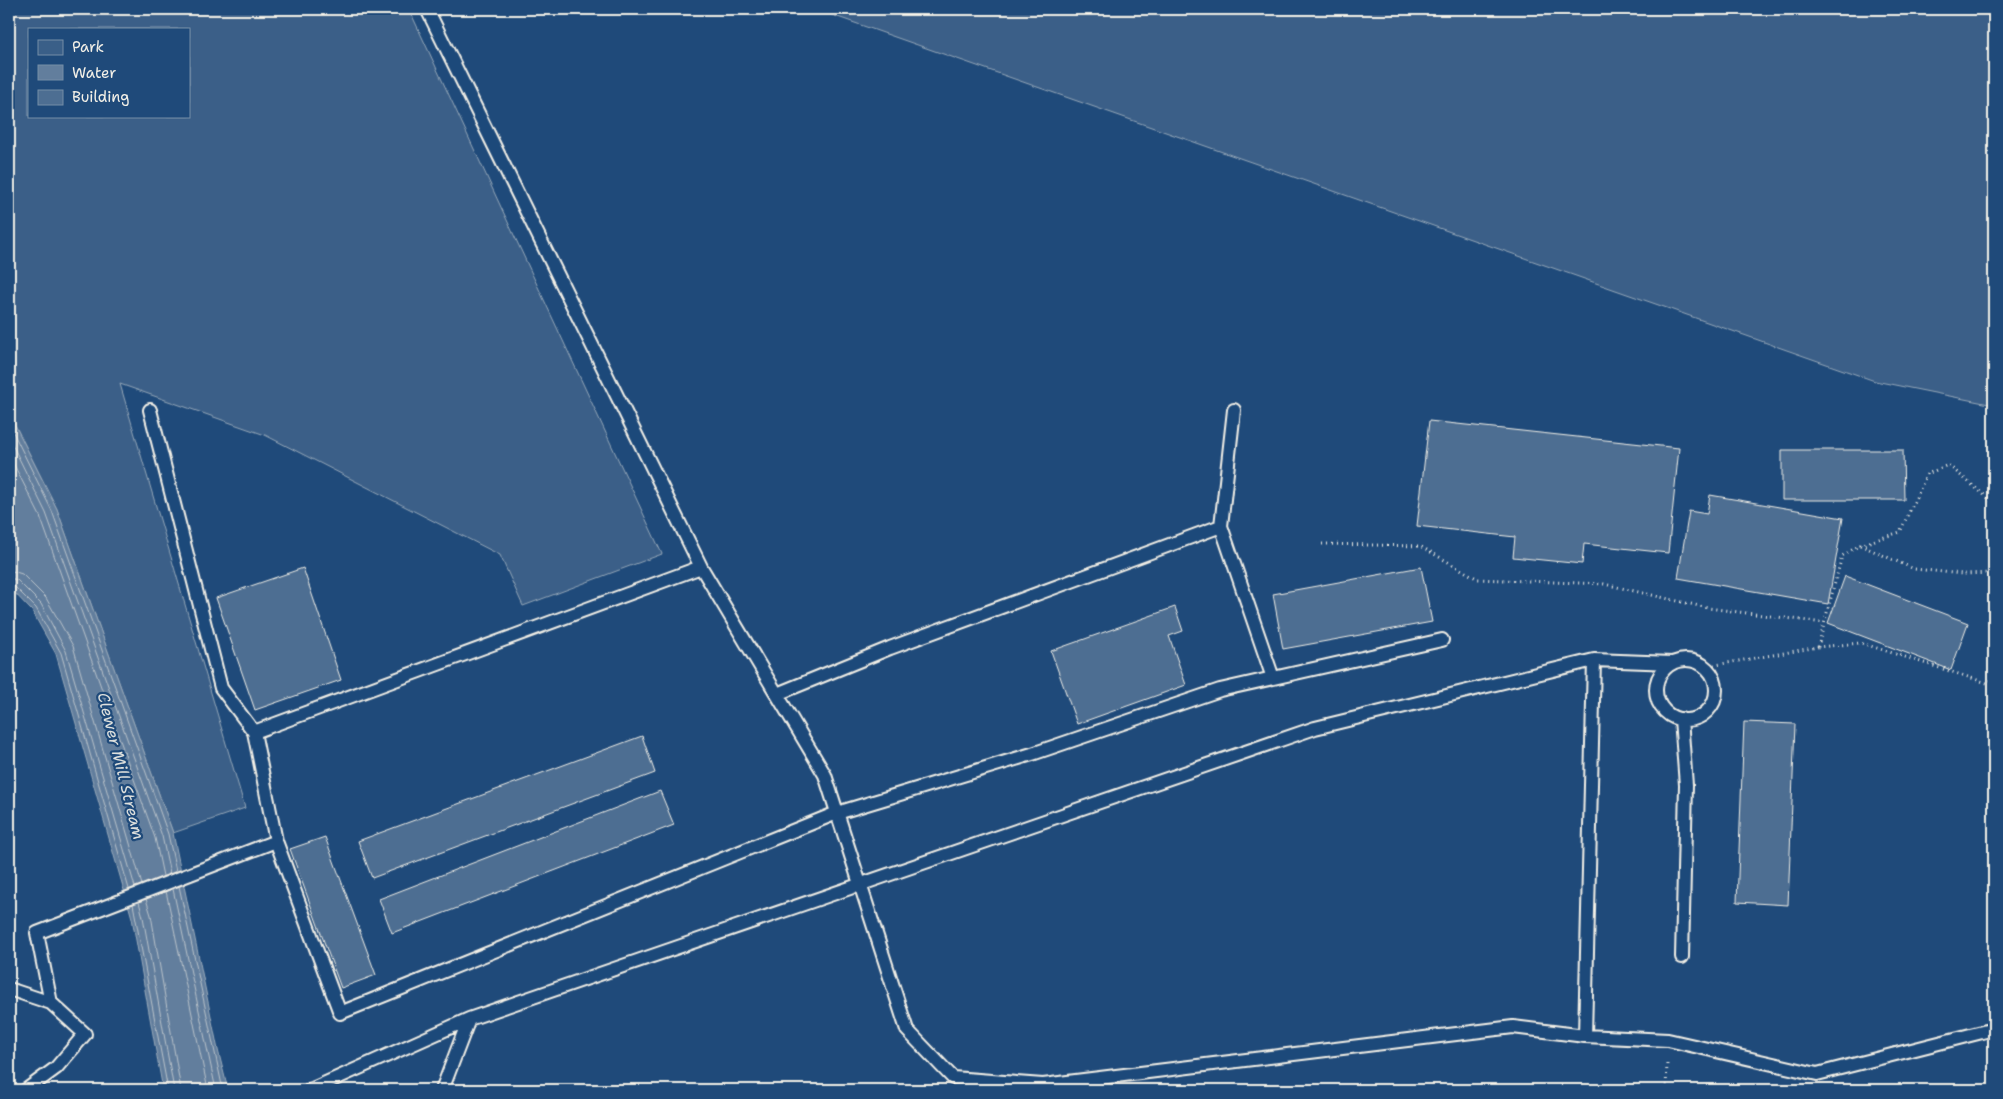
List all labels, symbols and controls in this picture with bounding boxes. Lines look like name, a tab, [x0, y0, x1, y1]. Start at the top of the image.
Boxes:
legend	[28, 28, 190, 118]
text: Park	[72, 37, 104, 57]
text: Water	[72, 63, 116, 83]
text: Building	[72, 87, 129, 107]
water label: Clewer Mill Stream	[93, 690, 149, 842]

